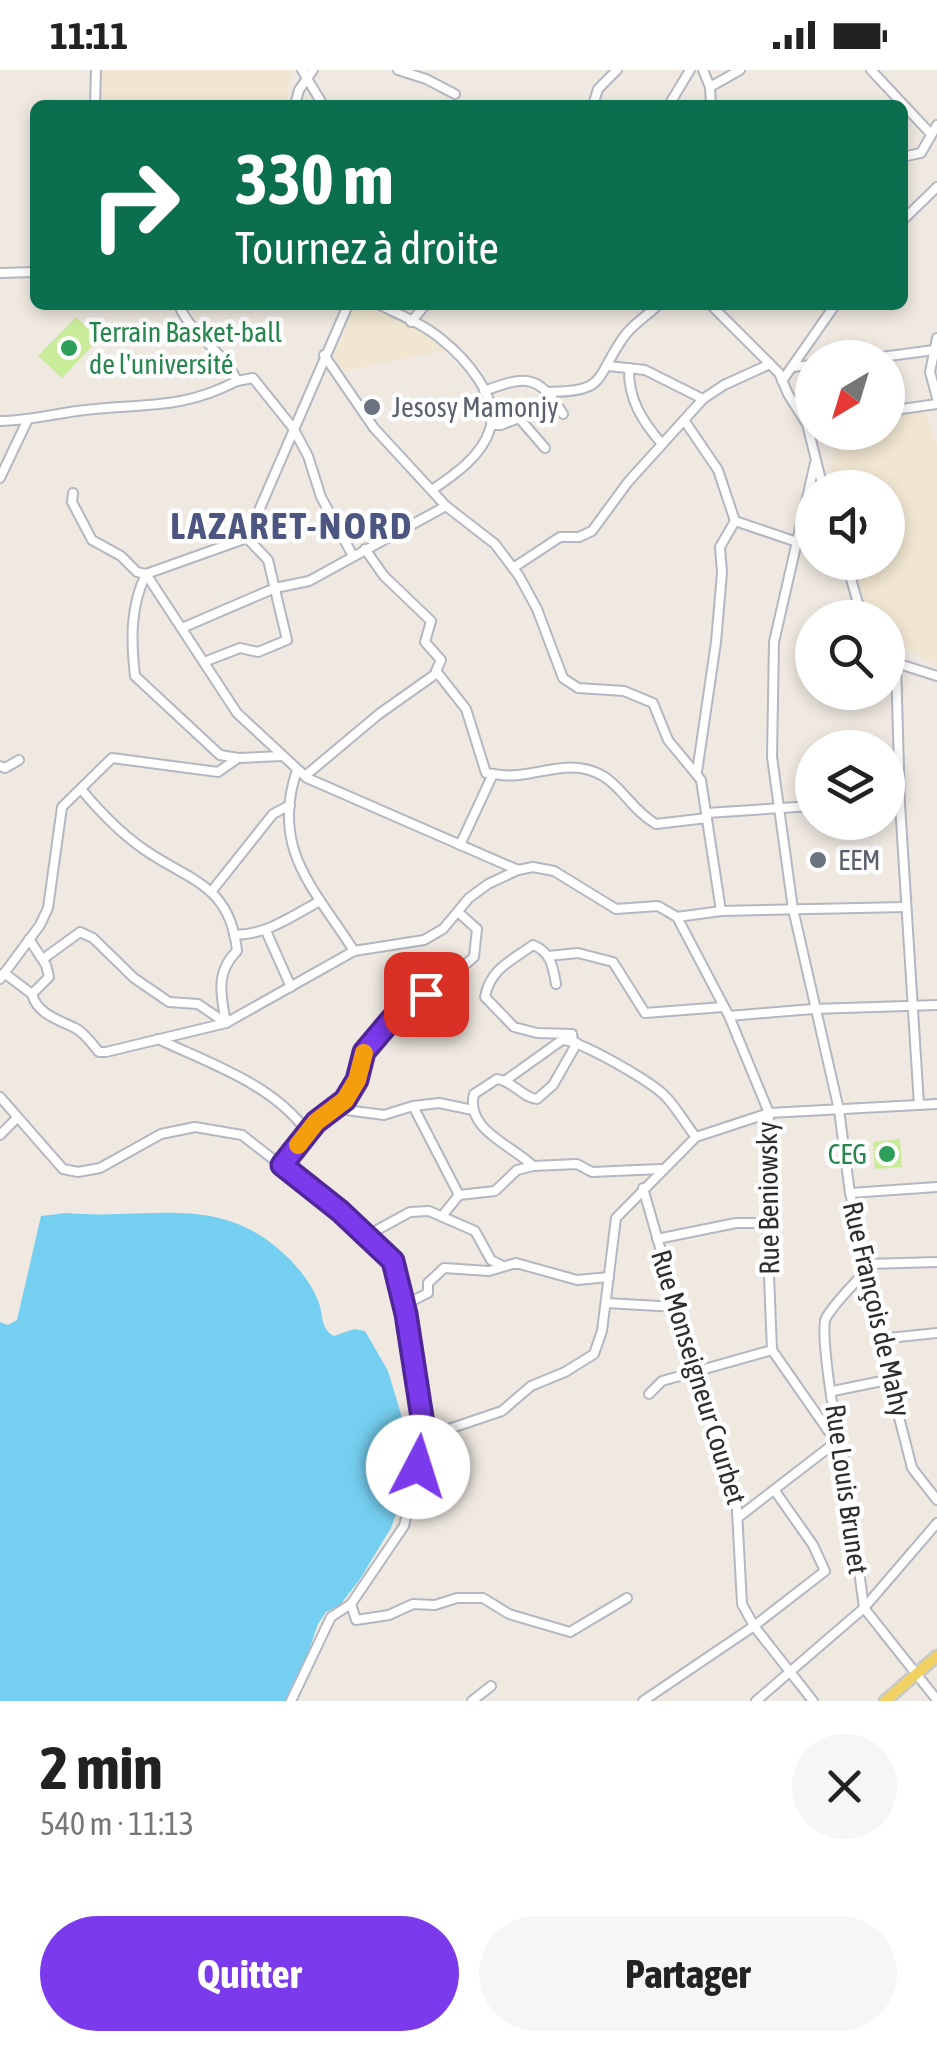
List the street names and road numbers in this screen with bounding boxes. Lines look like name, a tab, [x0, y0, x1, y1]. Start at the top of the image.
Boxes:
street label: Rue Beniowsky	[751, 1121, 785, 1275]
street label: Rue François de Mahy	[837, 1198, 917, 1420]
street label: Rue Monseigneur Courbet	[645, 1246, 753, 1508]
street label: Rue Louis Brunet	[819, 1402, 875, 1576]

